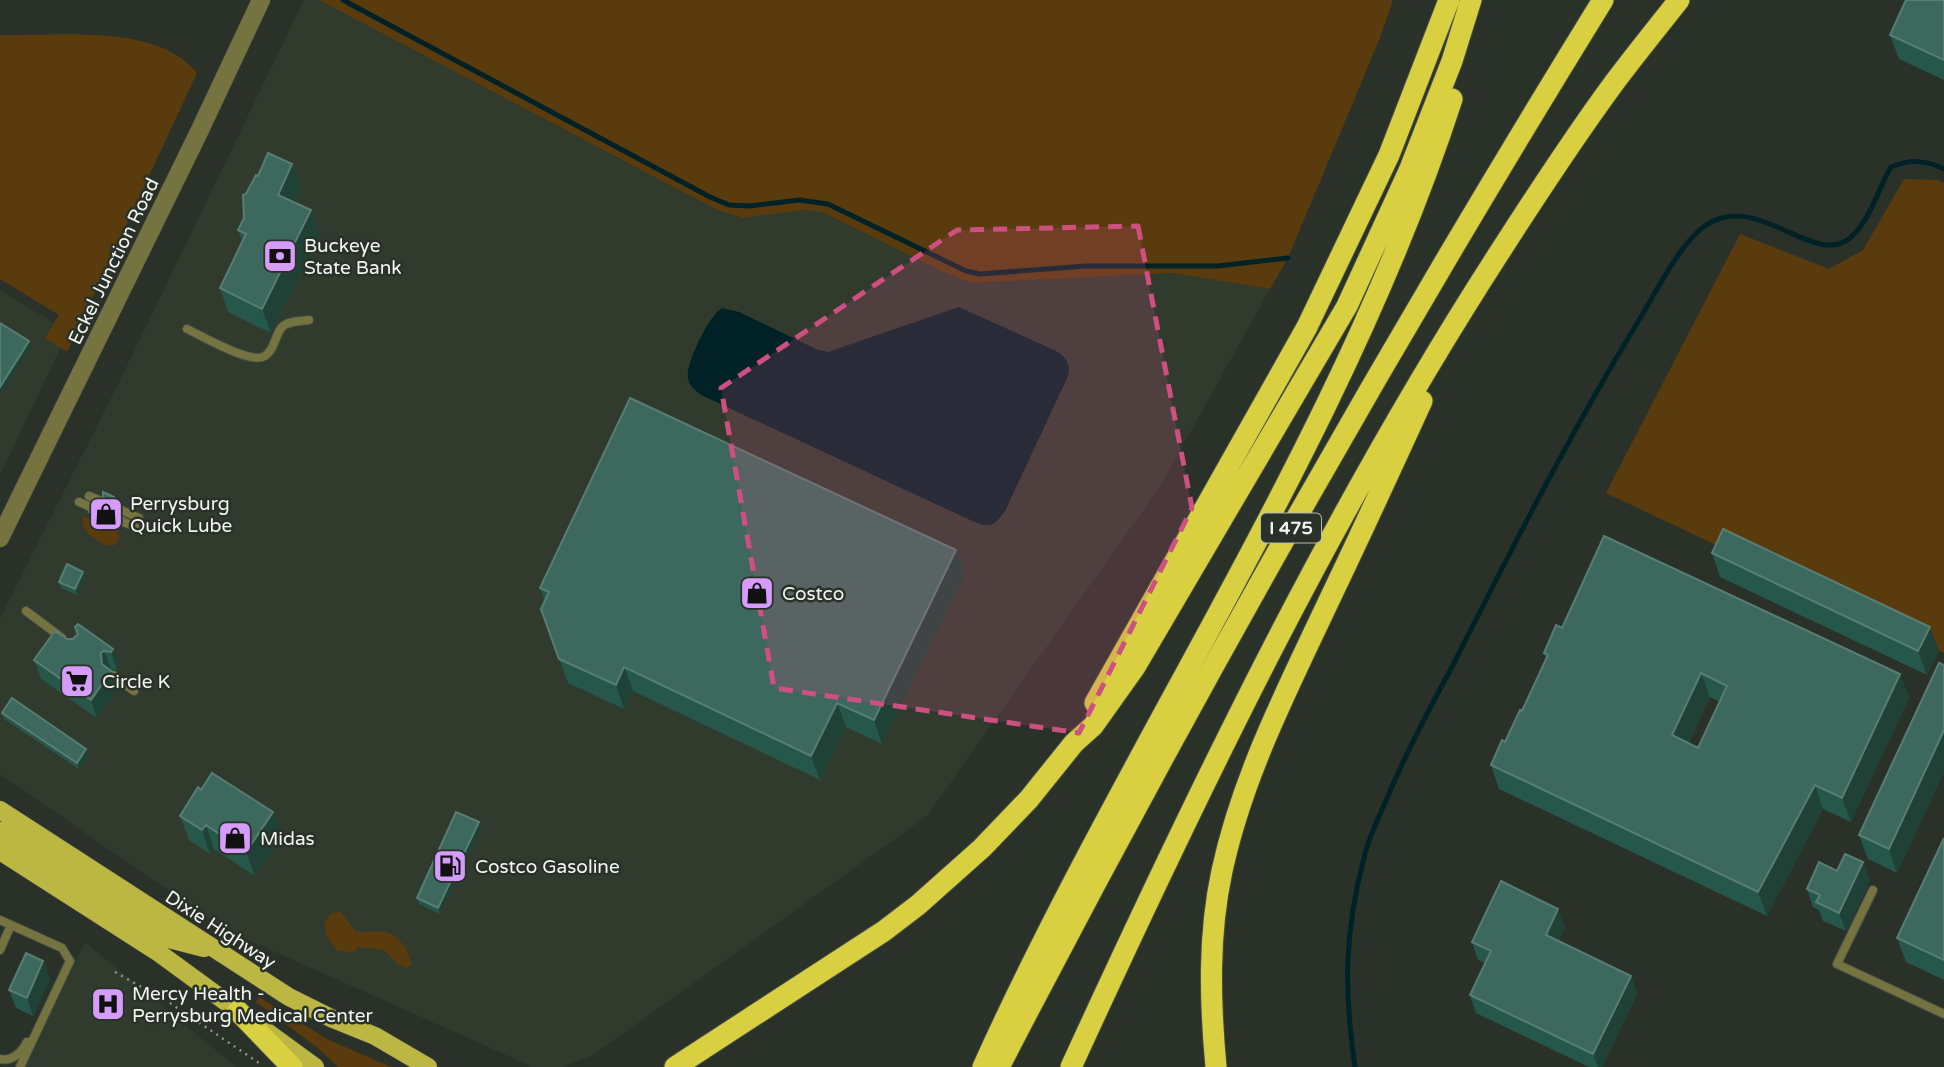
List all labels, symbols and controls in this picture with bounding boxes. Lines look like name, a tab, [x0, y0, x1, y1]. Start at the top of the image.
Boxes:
street label: Eckel Junction Road	[64, 175, 164, 348]
place label: Buckeye State Bank	[304, 235, 402, 279]
bank icon: Buckeye State Bank	[261, 237, 299, 275]
place label: Perrysburg Quick Lube	[130, 493, 232, 537]
shop icon: Perrysburg Quick Lube	[87, 495, 125, 533]
road number: I 475	[1261, 514, 1321, 542]
shop icon: Costco	[738, 574, 776, 612]
place label: Costco	[782, 583, 844, 605]
supermarket icon: Circle K	[58, 662, 96, 700]
place label: Circle K	[102, 671, 170, 693]
shop icon: Midas	[216, 819, 254, 857]
place label: Midas	[260, 828, 315, 850]
fuel station icon: Costco Gasoline	[431, 847, 469, 885]
place label: Costco Gasoline	[475, 856, 620, 878]
street label: Dixie Highway	[161, 886, 280, 974]
place label: Mercy Health - Perrysburg Medical Center	[132, 983, 374, 1027]
hospital icon: Mercy Health - Perrysburg Medical Center	[89, 985, 127, 1023]

